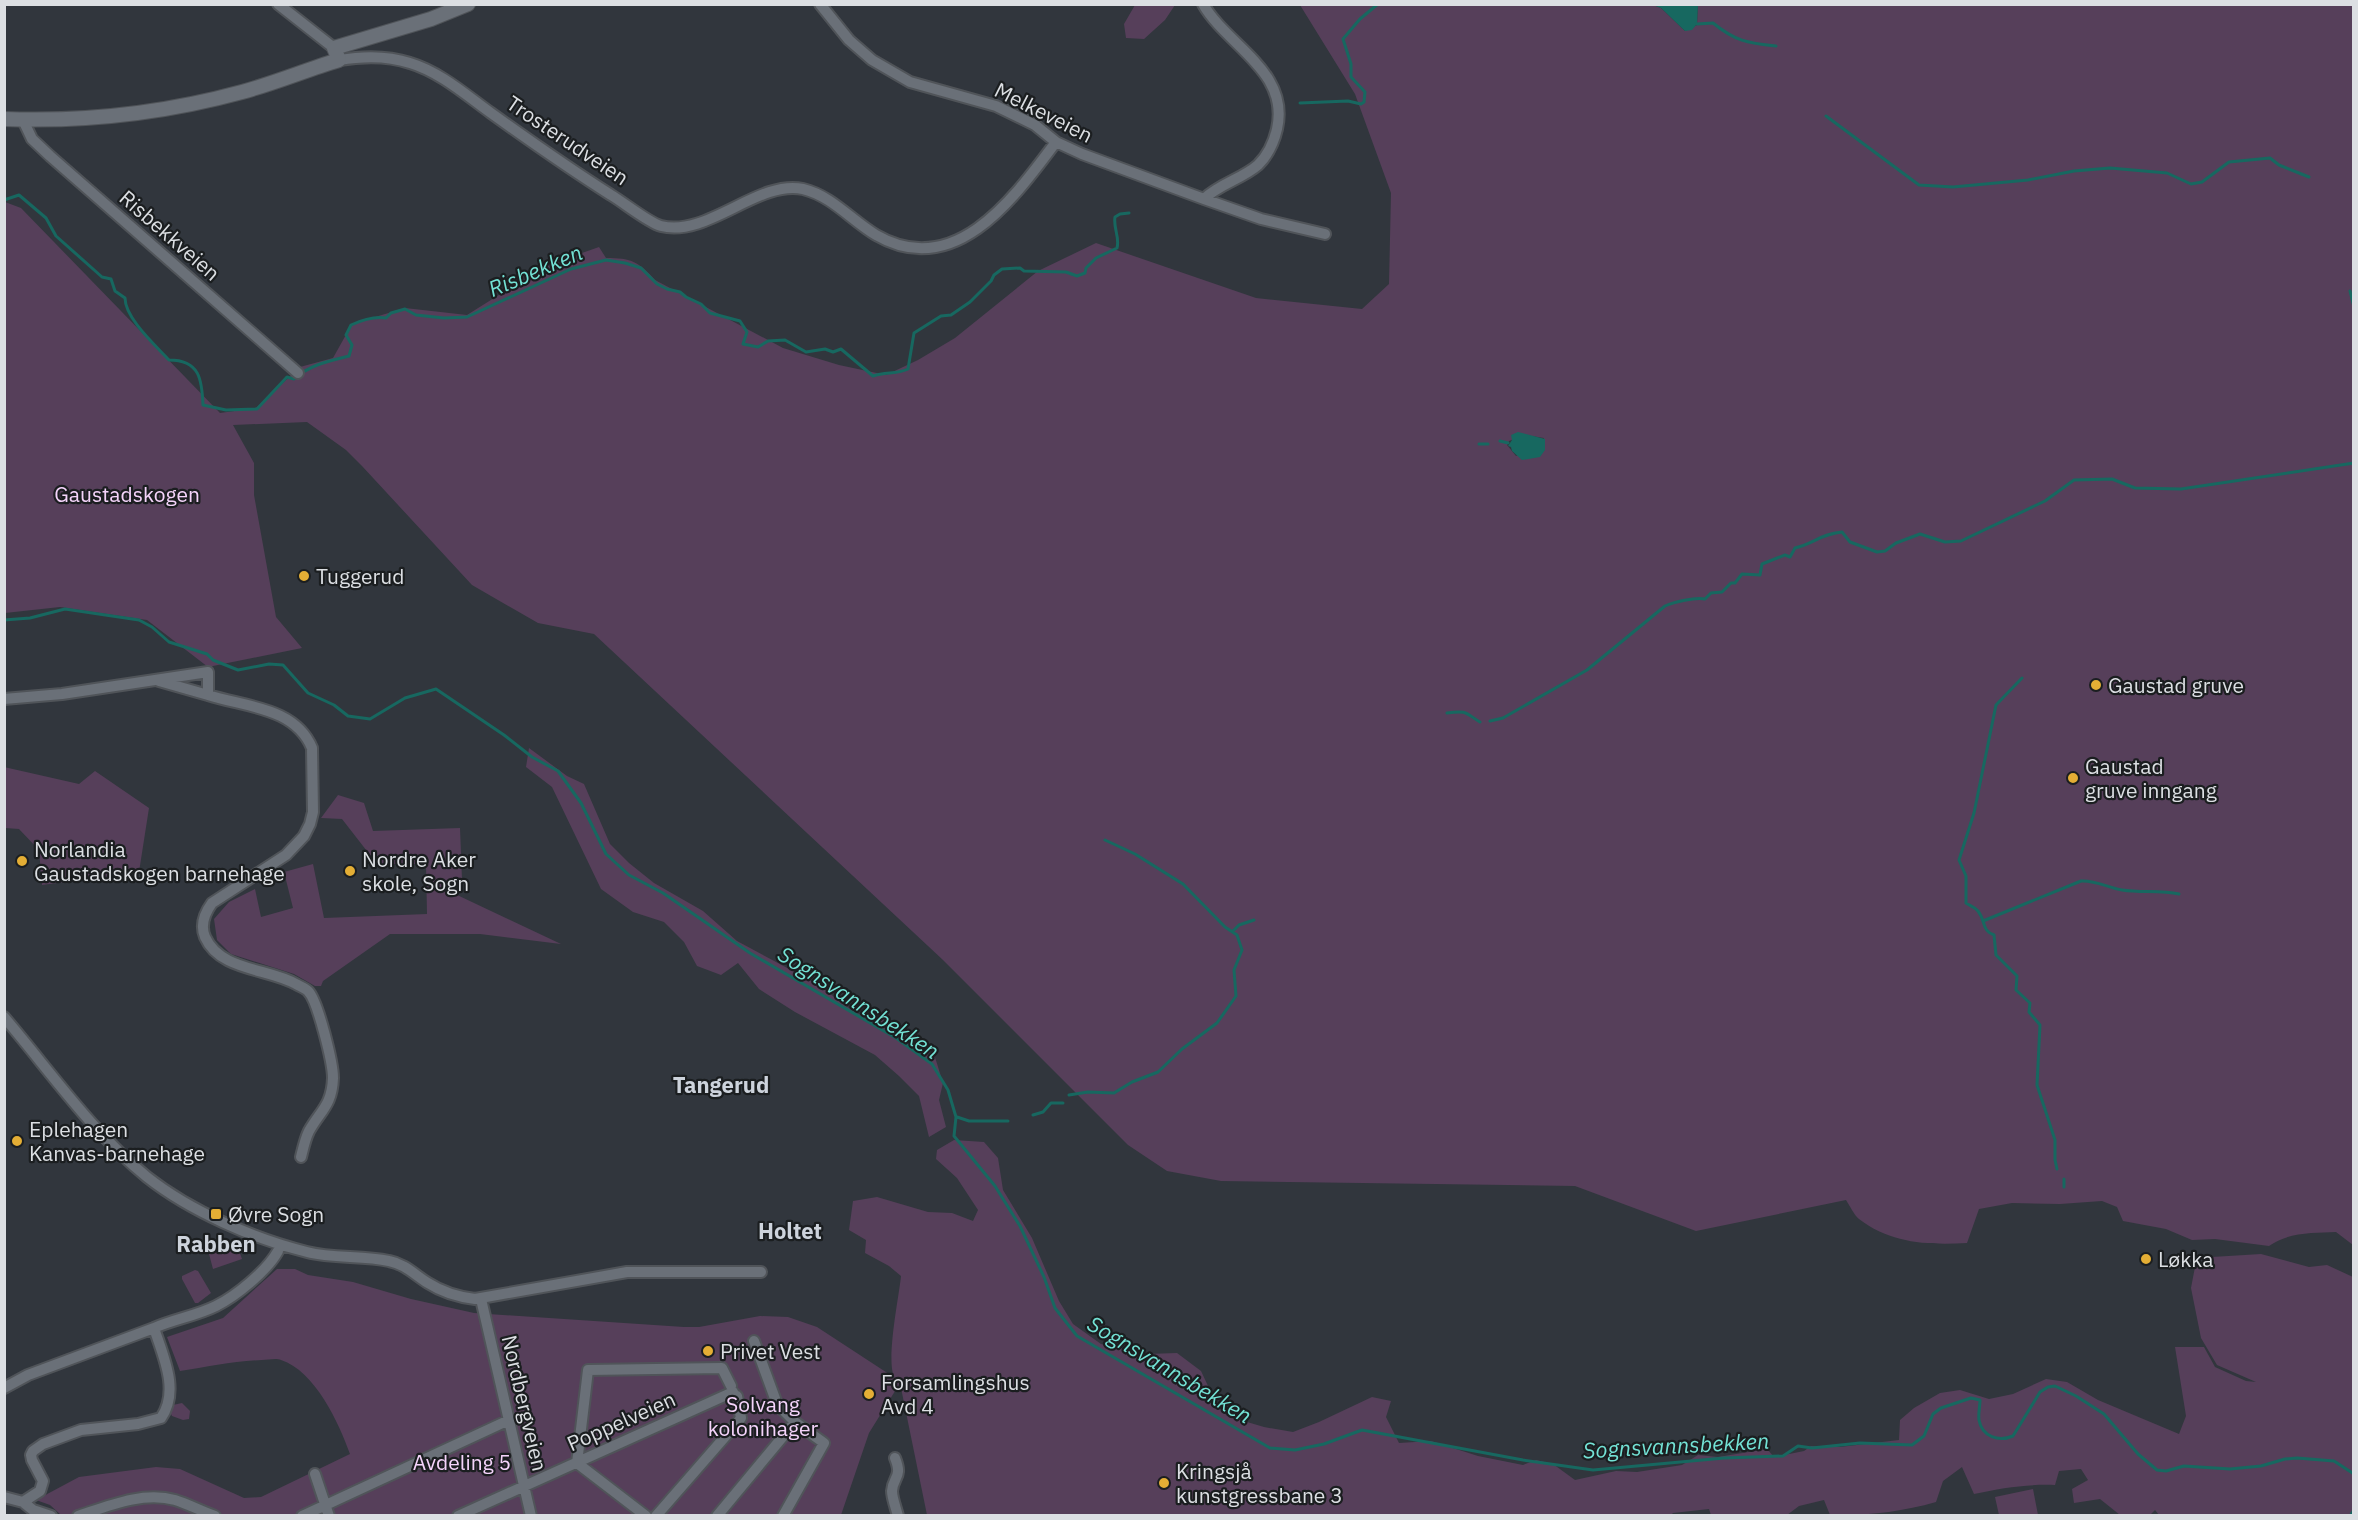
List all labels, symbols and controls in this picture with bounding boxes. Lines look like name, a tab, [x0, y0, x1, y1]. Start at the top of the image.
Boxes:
street label: Melkeveien	[990, 75, 1098, 149]
street label: Trosterudveien	[501, 89, 635, 191]
street label: Risbekkveien	[114, 183, 226, 287]
water label: Risbekken	[483, 237, 587, 303]
park label: Gaustadskogen	[54, 480, 200, 508]
place label: Tuggerud	[316, 562, 404, 590]
marker: Tuggerud	[297, 569, 311, 583]
place label: Gaustad gruve	[2108, 671, 2244, 699]
marker: Gaustad gruve	[2089, 678, 2103, 692]
place label: Gaustad gruve inngang	[2085, 752, 2217, 804]
marker: Gaustad gruve inngang	[2066, 771, 2080, 785]
place label: Norlandia Gaustadskogen barnehage	[34, 835, 285, 887]
place label: Nordre Aker skole, Sogn	[362, 845, 476, 897]
marker: Norlandia Gaustadskogen barnehage	[15, 854, 29, 868]
marker: Nordre Aker skole, Sogn	[343, 864, 357, 878]
water label: Sognsvannsbekken	[773, 939, 945, 1065]
district label: Tangerud	[673, 1070, 769, 1099]
place label: Eplehagen Kanvas-barnehage	[29, 1115, 205, 1167]
marker: Eplehagen Kanvas-barnehage	[10, 1134, 24, 1148]
place label: Øvre Sogn	[228, 1200, 324, 1228]
marker: Øvre Sogn	[209, 1207, 223, 1221]
district label: Holtet	[758, 1216, 822, 1245]
district label: Rabben	[176, 1229, 256, 1258]
place label: Løkka	[2158, 1245, 2213, 1273]
marker: Løkka	[2139, 1252, 2153, 1266]
water label: Sognsvannsbekken	[1082, 1308, 1258, 1430]
street label: Nordbergveien	[496, 1332, 554, 1474]
place label: Privet Vest	[720, 1337, 821, 1365]
marker: Privet Vest	[701, 1344, 715, 1358]
place label: Forsamlingshus Avd 4	[881, 1368, 1030, 1420]
street label: Poppelveien	[562, 1385, 680, 1457]
marker: Forsamlingshus Avd 4	[862, 1387, 876, 1401]
park label: Solvang kolonihager	[708, 1390, 819, 1442]
water label: Sognsvannsbekken	[1582, 1426, 1770, 1464]
park label: Avdeling 5	[413, 1448, 511, 1476]
place label: Kringsjå kunstgressbane 3	[1176, 1457, 1343, 1509]
marker: Kringsjå kunstgressbane 3	[1157, 1476, 1171, 1490]

